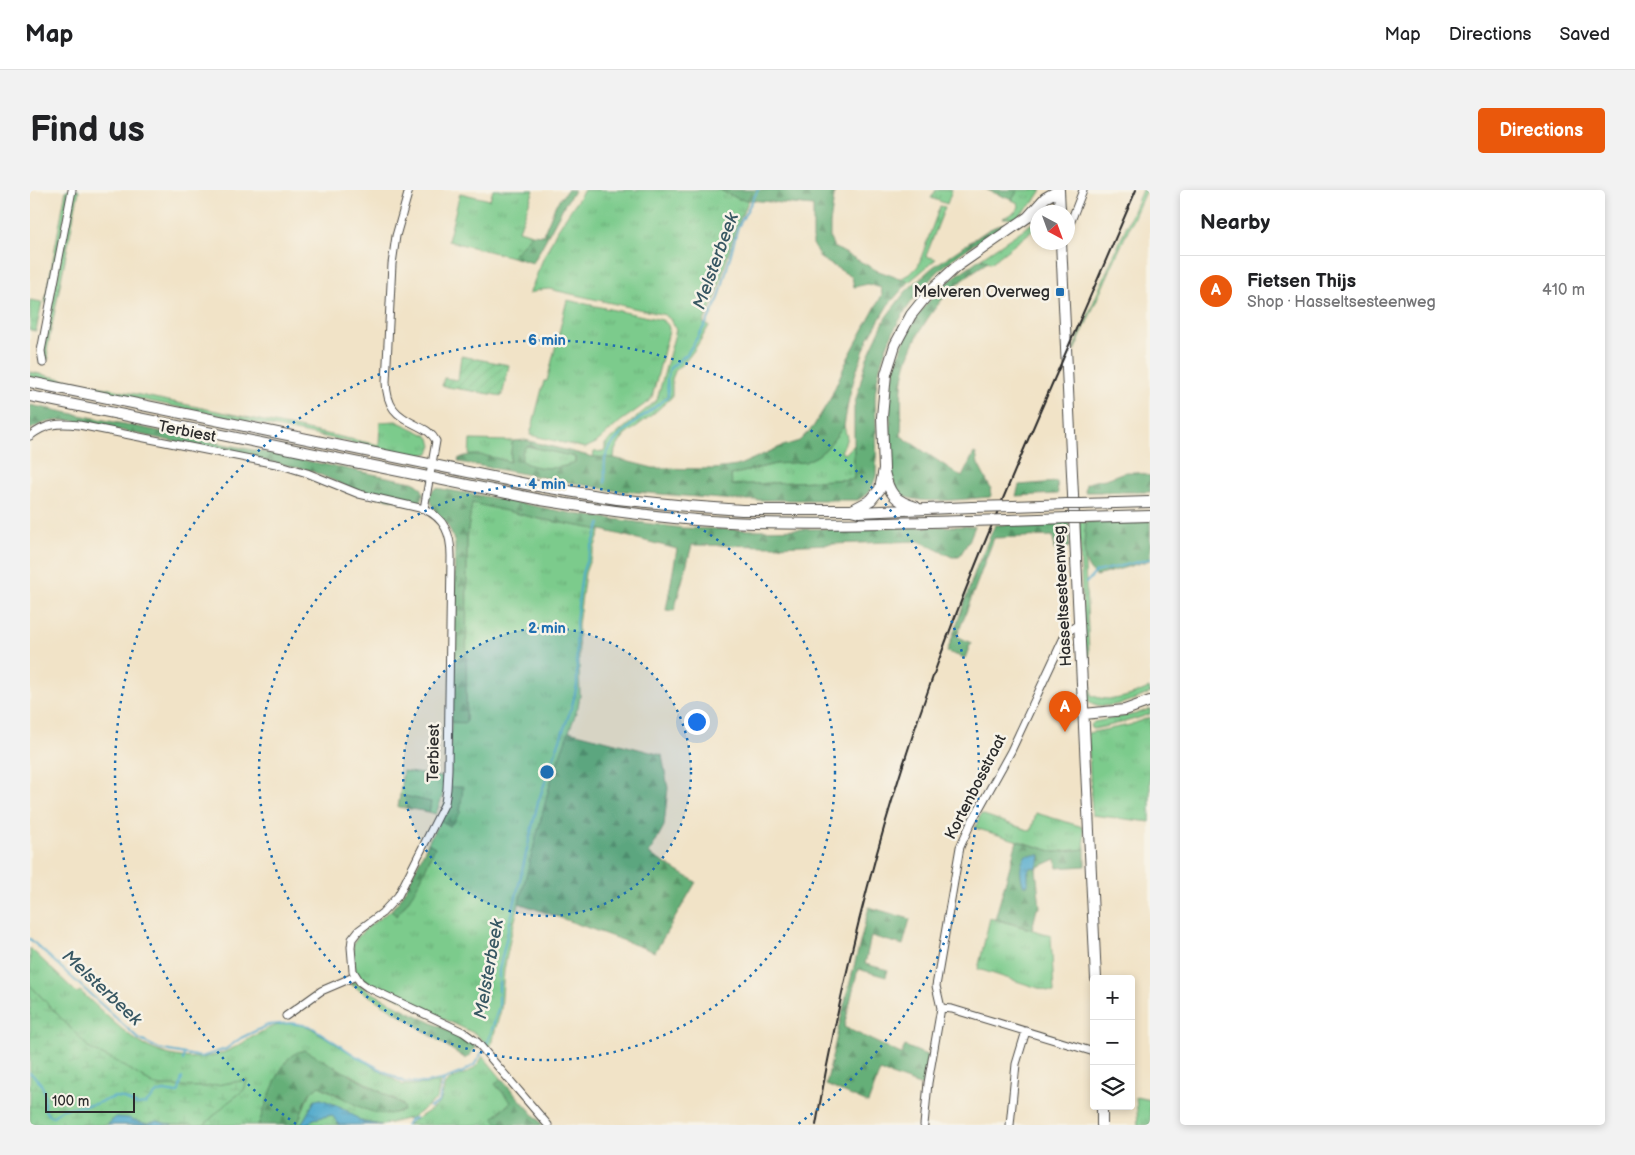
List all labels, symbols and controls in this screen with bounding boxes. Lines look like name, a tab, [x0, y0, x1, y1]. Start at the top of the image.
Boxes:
text: Map	[25, 20, 73, 49]
text: Map	[1385, 24, 1421, 45]
text: Directions	[1449, 24, 1531, 45]
text: Saved	[1559, 24, 1610, 45]
button: Directions	[1478, 108, 1605, 153]
text: Find us	[30, 109, 145, 152]
north arrow	[1030, 205, 1075, 250]
water label: Melsterbeek	[689, 209, 744, 312]
text: Nearby	[1200, 210, 1270, 235]
text: Fietsen Thijs	[1247, 270, 1356, 293]
text: A	[1211, 281, 1221, 300]
text: 410 m	[1542, 281, 1585, 300]
place label: Melveren Overweg	[914, 283, 1050, 302]
marker: Melveren Overweg	[1054, 286, 1066, 298]
text: Shop · Hasseltsesteenweg	[1247, 293, 1436, 312]
text: 6 min	[528, 331, 566, 350]
street label: Terbiest	[157, 417, 217, 447]
text: 4 min	[528, 475, 566, 494]
street label: Hasseltsesteenweg	[1050, 525, 1076, 667]
text: 2 min	[528, 619, 566, 638]
pin: A	[1049, 691, 1081, 732]
your location	[684, 709, 710, 735]
street label: Terbiest	[424, 724, 444, 782]
street label: Kortenbosstraat	[941, 731, 1011, 843]
centre of rings	[538, 763, 556, 781]
water label: Melsterbeek	[470, 916, 508, 1021]
water label: Melsterbeek	[58, 946, 147, 1031]
map controls	[1090, 975, 1135, 1110]
button: +	[1090, 975, 1135, 1020]
button: −	[1090, 1020, 1135, 1065]
button: layers	[1090, 1065, 1135, 1110]
scale bar	[45, 1090, 135, 1113]
text: 100 m	[52, 1093, 89, 1110]

